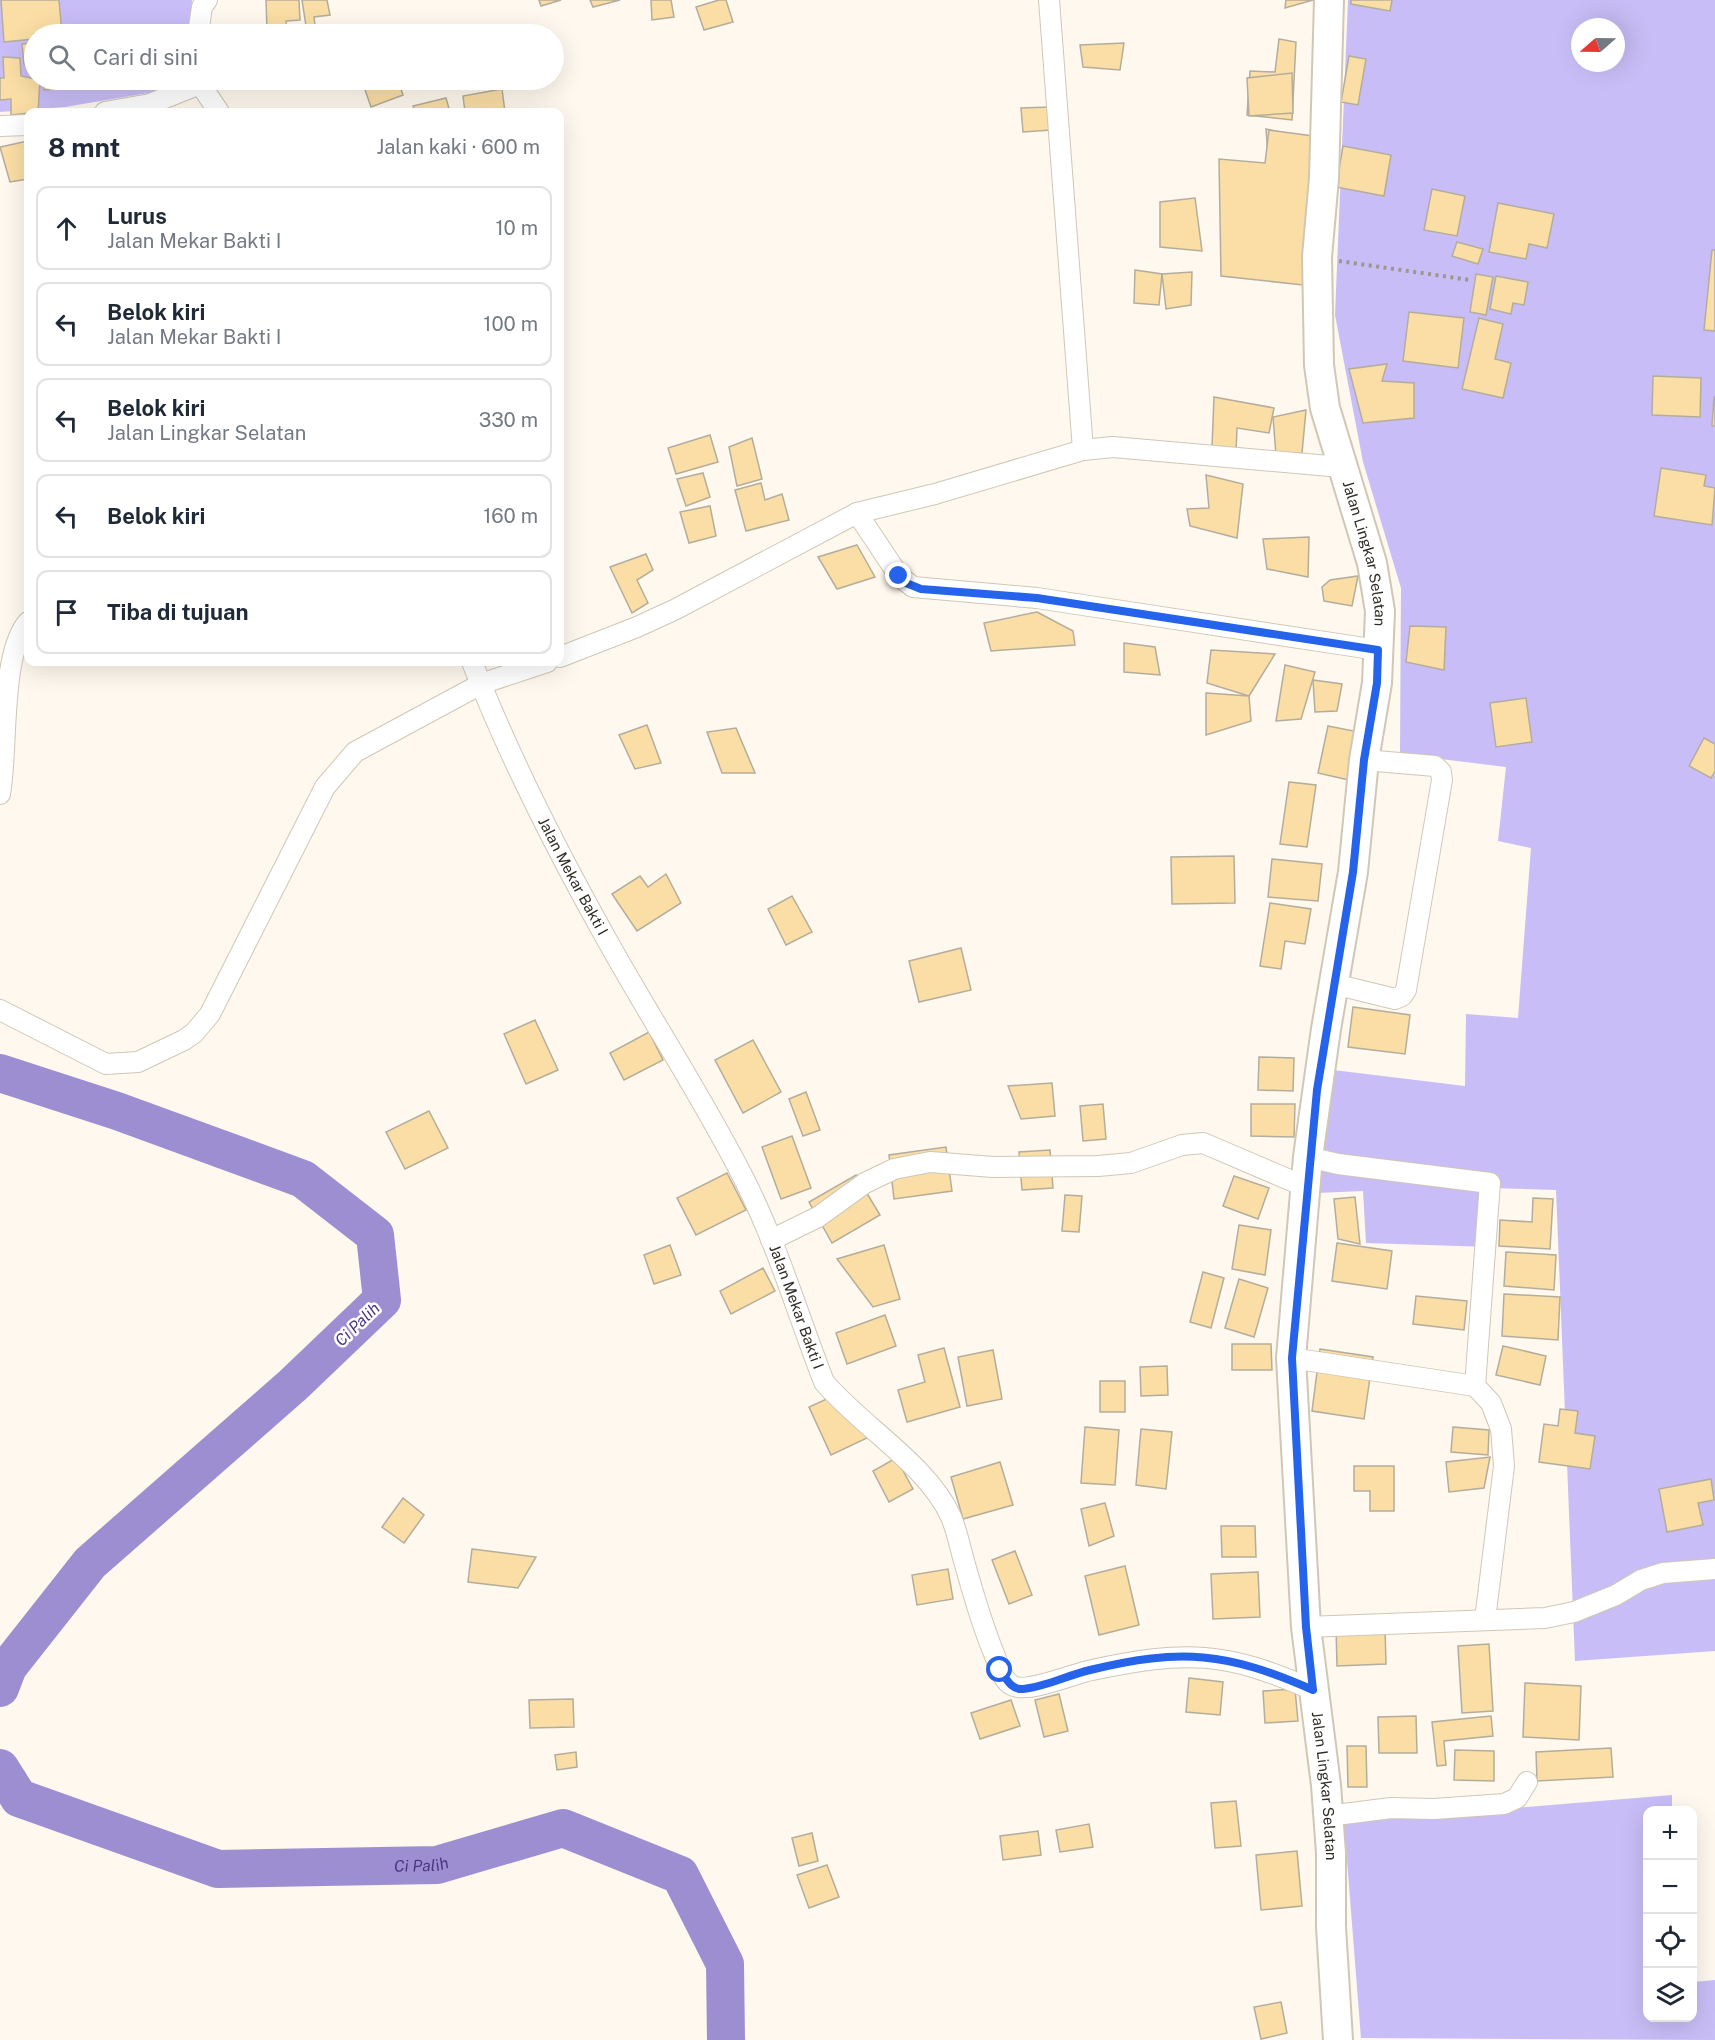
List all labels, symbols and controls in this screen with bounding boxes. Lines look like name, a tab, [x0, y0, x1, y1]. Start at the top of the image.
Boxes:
north arrow	[1571, 18, 1625, 72]
search box	[24, 24, 564, 90]
icon: search	[45, 41, 78, 74]
text: Cari di sini	[93, 44, 198, 70]
text: 8 mnt	[48, 132, 120, 163]
text: Jalan kaki · 600 m	[377, 135, 540, 159]
text: Lurus	[107, 203, 167, 229]
icon: ahead	[50, 212, 83, 245]
text: 10 m	[495, 216, 538, 240]
text: Jalan Mekar Bakti I	[107, 229, 282, 253]
text: Belok kiri	[107, 299, 205, 325]
icon: left	[50, 308, 83, 341]
text: 100 m	[483, 312, 538, 336]
text: Jalan Mekar Bakti I	[107, 325, 282, 349]
text: Belok kiri	[107, 395, 205, 421]
icon: left	[50, 404, 83, 437]
text: 330 m	[479, 408, 538, 432]
text: Jalan Lingkar Selatan	[107, 421, 306, 445]
street label: Jalan Lingkar Selatan	[1340, 479, 1389, 627]
icon: left	[50, 500, 83, 533]
text: Belok kiri	[107, 503, 205, 529]
text: 160 m	[483, 504, 538, 528]
route end	[885, 562, 911, 588]
icon: arrive	[50, 596, 83, 629]
text: Tiba di tujuan	[107, 599, 248, 625]
street label: Jalan Mekar Bakti I	[535, 814, 612, 938]
street label: Jalan Mekar Bakti I	[766, 1242, 827, 1371]
water label: Ci Palih	[331, 1299, 384, 1350]
route start	[986, 1656, 1012, 1682]
street label: Jalan Lingkar Selatan	[1309, 1711, 1340, 1860]
map controls	[1643, 1806, 1697, 2022]
button: +	[1643, 1806, 1697, 1860]
water label: Ci Palih	[394, 1853, 451, 1876]
button: −	[1643, 1860, 1697, 1914]
button: locate	[1643, 1914, 1697, 1968]
button: layers	[1643, 1968, 1697, 2022]

